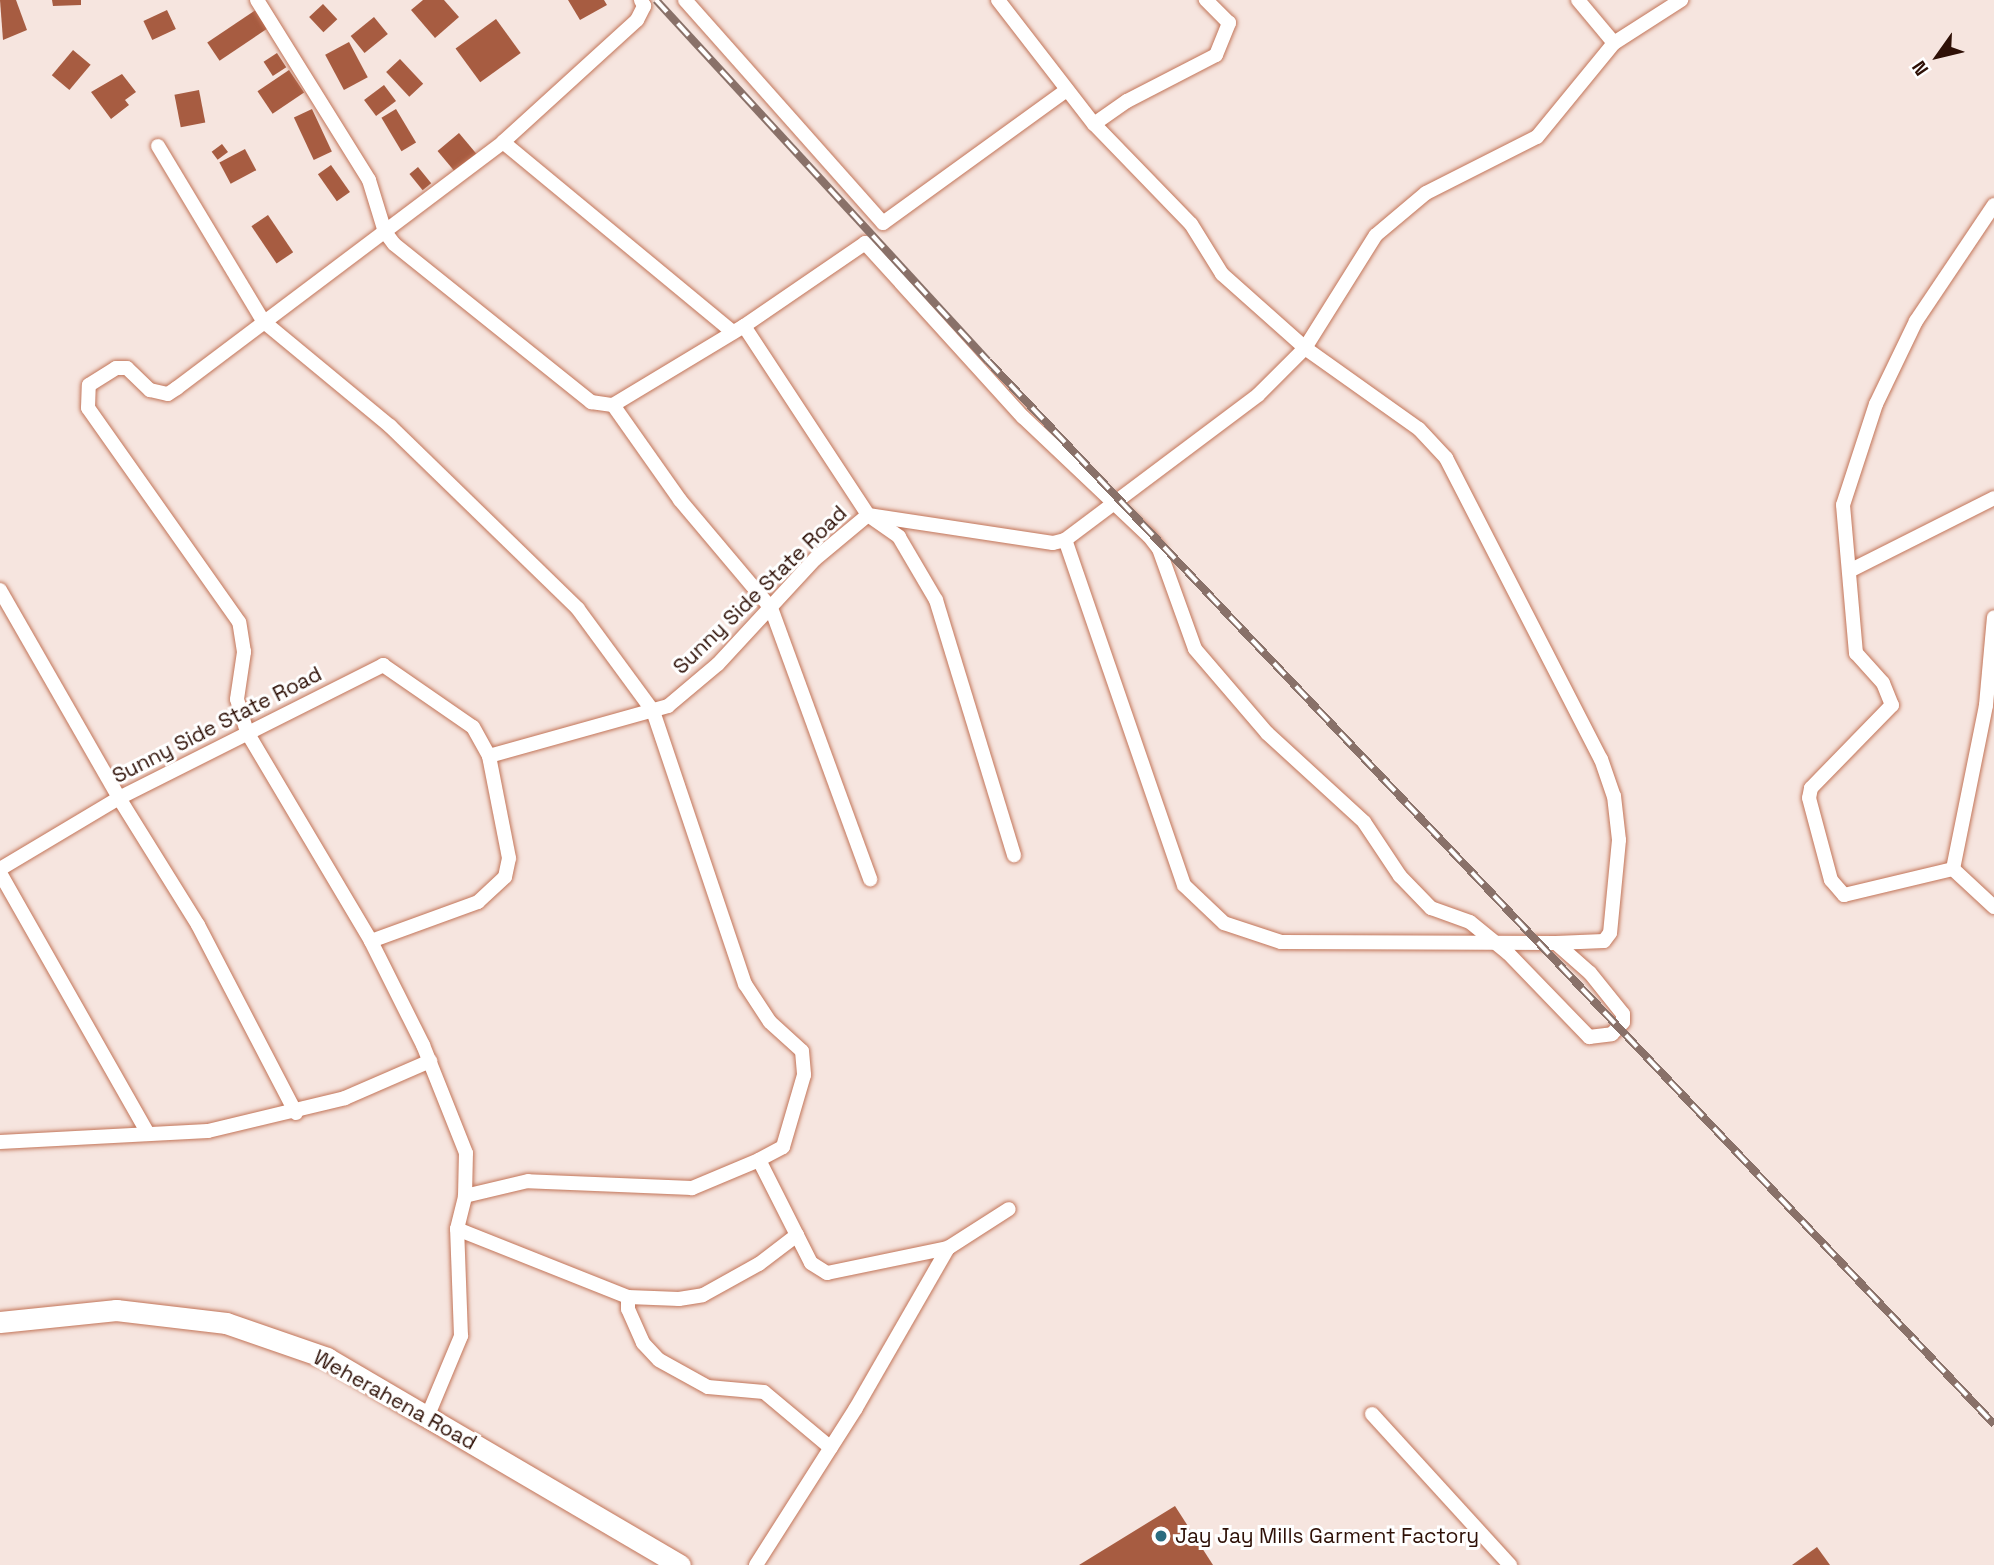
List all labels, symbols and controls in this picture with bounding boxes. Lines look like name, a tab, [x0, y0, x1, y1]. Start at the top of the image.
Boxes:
north arrow	[1903, 21, 1973, 91]
text: N	[1906, 56, 1934, 80]
street label: Sunny Side State Road	[668, 501, 852, 679]
street label: Sunny Side State Road	[108, 661, 326, 789]
street label: Weherahena Road	[309, 1345, 481, 1455]
place label: Jay Jay Mills Garment Factory	[1175, 1523, 1479, 1549]
marker: Jay Jay Mills Garment Factory	[1153, 1528, 1169, 1544]

